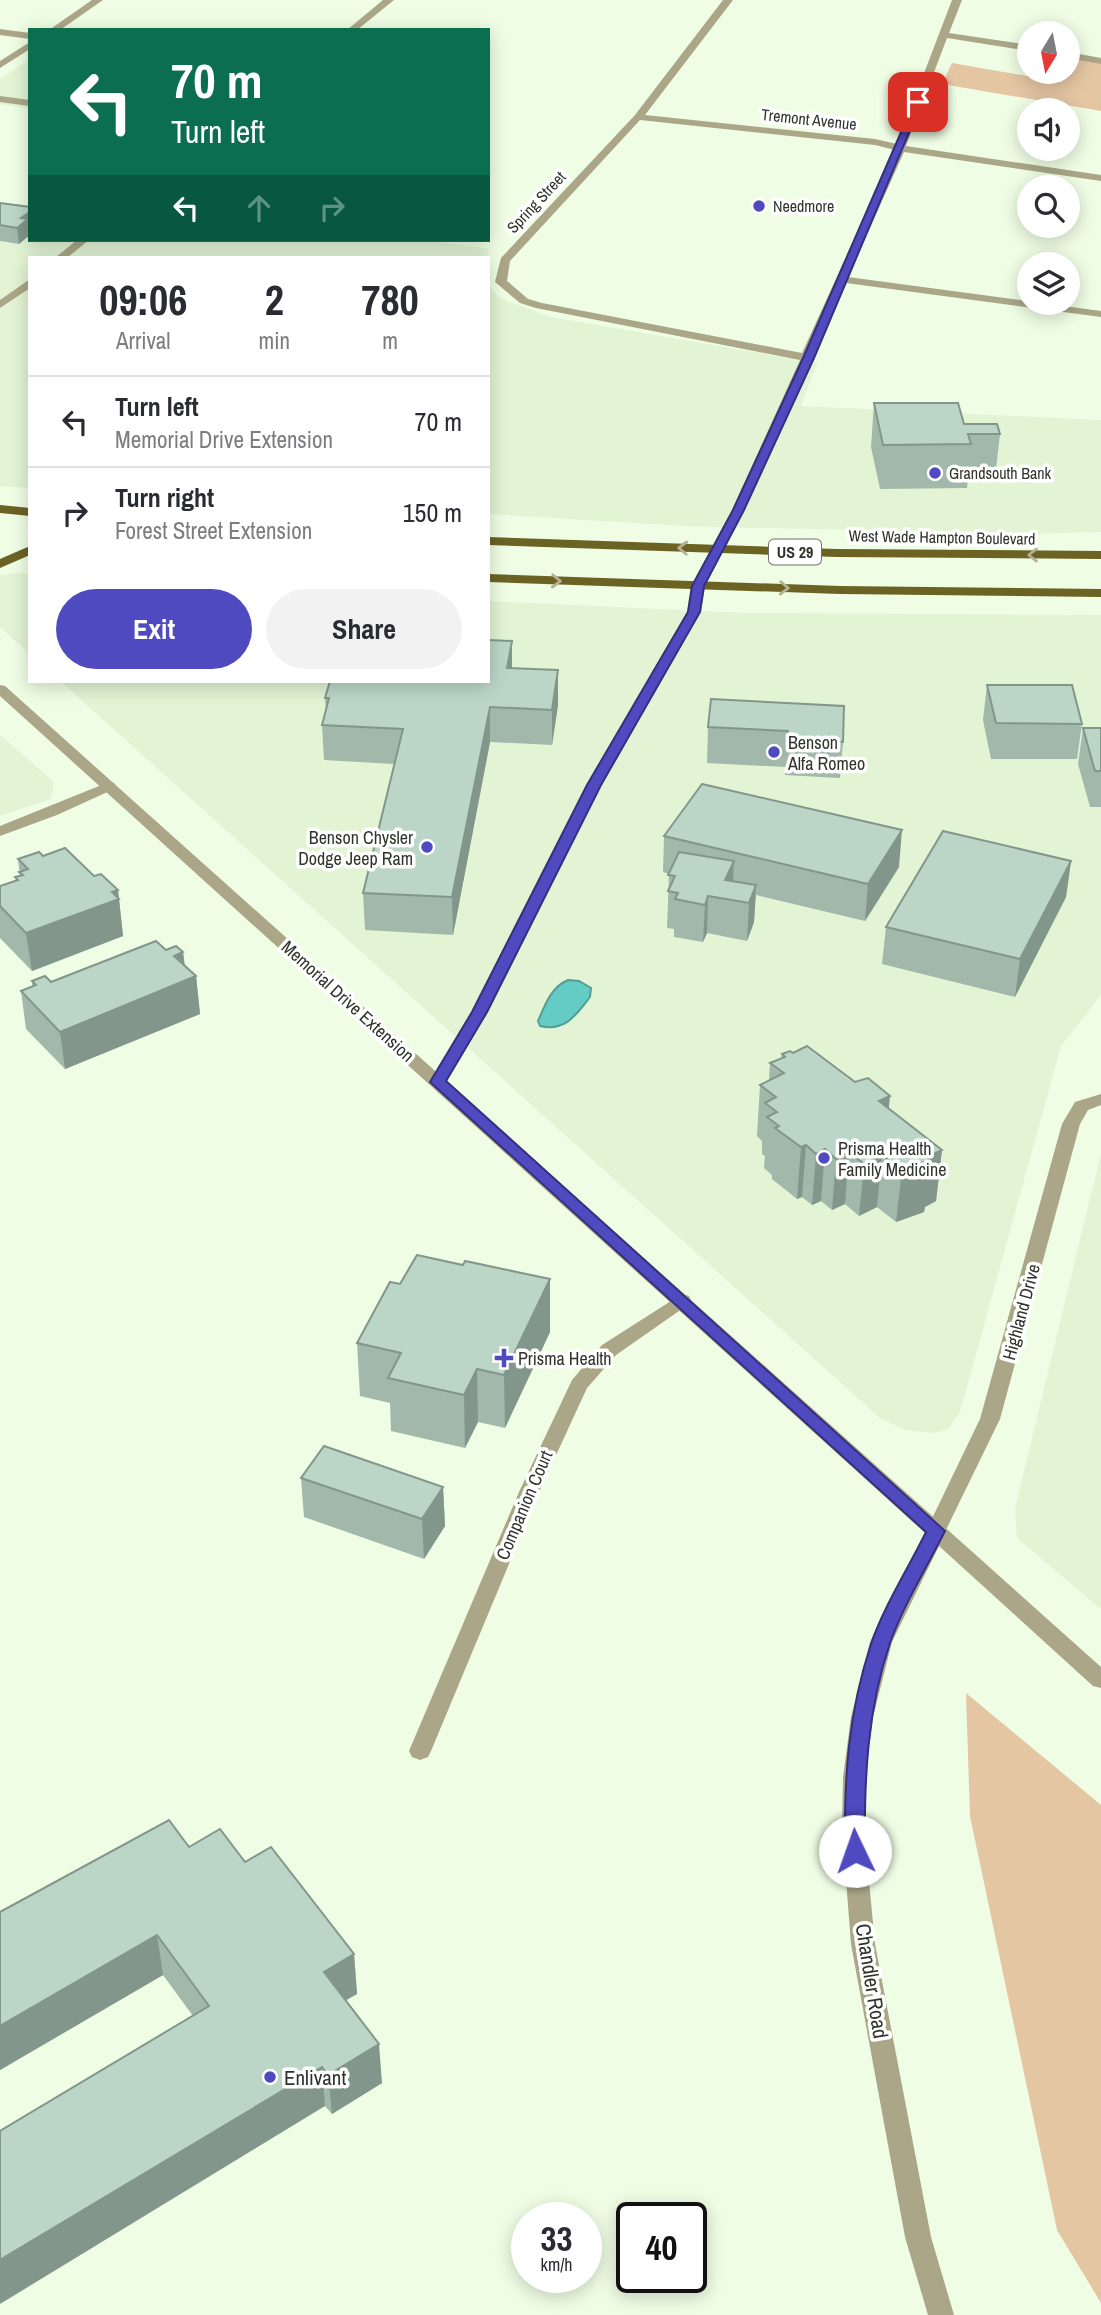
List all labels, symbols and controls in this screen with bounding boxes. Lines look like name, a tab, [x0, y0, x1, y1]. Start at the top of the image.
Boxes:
north arrow	[1017, 21, 1080, 84]
map controls	[1017, 21, 1080, 315]
text: 70 m	[171, 47, 263, 113]
icon: left	[56, 56, 147, 147]
pin	[888, 72, 948, 132]
icon: arrive	[899, 83, 937, 121]
button: sound	[1017, 98, 1080, 161]
street label: Tremont Avenue	[760, 103, 858, 135]
text: Turn left	[171, 110, 265, 153]
street label: Spring Street	[502, 166, 571, 238]
button: search	[1017, 175, 1080, 238]
icon: left	[167, 189, 205, 227]
icon: ahead	[240, 189, 278, 227]
icon: right	[313, 189, 351, 227]
place label: Needmore	[773, 195, 834, 217]
marker: Needmore	[751, 198, 767, 214]
button: layers	[1017, 252, 1080, 315]
text: 09:06	[99, 272, 187, 328]
text: 2	[265, 272, 284, 328]
text: 780	[361, 272, 419, 328]
text: Arrival	[116, 325, 171, 356]
text: min	[259, 325, 290, 356]
text: m	[382, 325, 398, 356]
text: Turn left	[115, 389, 199, 424]
icon: left	[56, 403, 94, 441]
text: 70 m	[415, 404, 462, 439]
text: Memorial Drive Extension	[115, 424, 333, 455]
place label: Grandsouth Bank	[949, 462, 1052, 484]
marker: Grandsouth Bank	[927, 465, 943, 481]
text: Turn right	[115, 480, 214, 515]
icon: right	[56, 494, 94, 532]
text: 150 m	[403, 495, 462, 530]
text: Forest Street Extension	[115, 515, 312, 546]
street label: West Wade Hampton Boulevard	[848, 524, 1036, 550]
road number: US 29	[769, 540, 821, 565]
one-way arrow	[677, 541, 688, 556]
one-way arrow	[1027, 547, 1038, 563]
one-way arrow	[552, 573, 562, 589]
one-way arrow	[779, 581, 790, 596]
button: Exit	[56, 589, 252, 669]
button: Share	[266, 589, 462, 669]
place label: Benson Alfa Romeo	[787, 730, 865, 776]
marker: Benson Alfa Romeo	[766, 744, 782, 760]
place label: Benson Chysler Dodge Jeep Ram	[298, 825, 413, 871]
marker: Benson Chysler Dodge Jeep Ram	[419, 839, 435, 855]
street label: Memorial Drive Extension	[276, 935, 420, 1067]
place label: Prisma Health Family Medicine	[838, 1136, 946, 1182]
marker: Prisma Health Family Medicine	[816, 1150, 832, 1166]
street label: Highland Drive	[996, 1261, 1046, 1363]
place label: Prisma Health	[518, 1346, 612, 1371]
marker: Prisma Health	[496, 1350, 512, 1366]
street label: Companion Court	[490, 1446, 558, 1564]
position arrow	[818, 1814, 892, 1888]
street label: Chandler Road	[849, 1922, 895, 2040]
place label: Enlivant	[284, 2063, 346, 2092]
marker: Enlivant	[262, 2069, 278, 2085]
speed limit sign: 40	[616, 2202, 707, 2293]
text: 33	[541, 2215, 572, 2262]
text: km/h	[541, 2252, 573, 2277]

